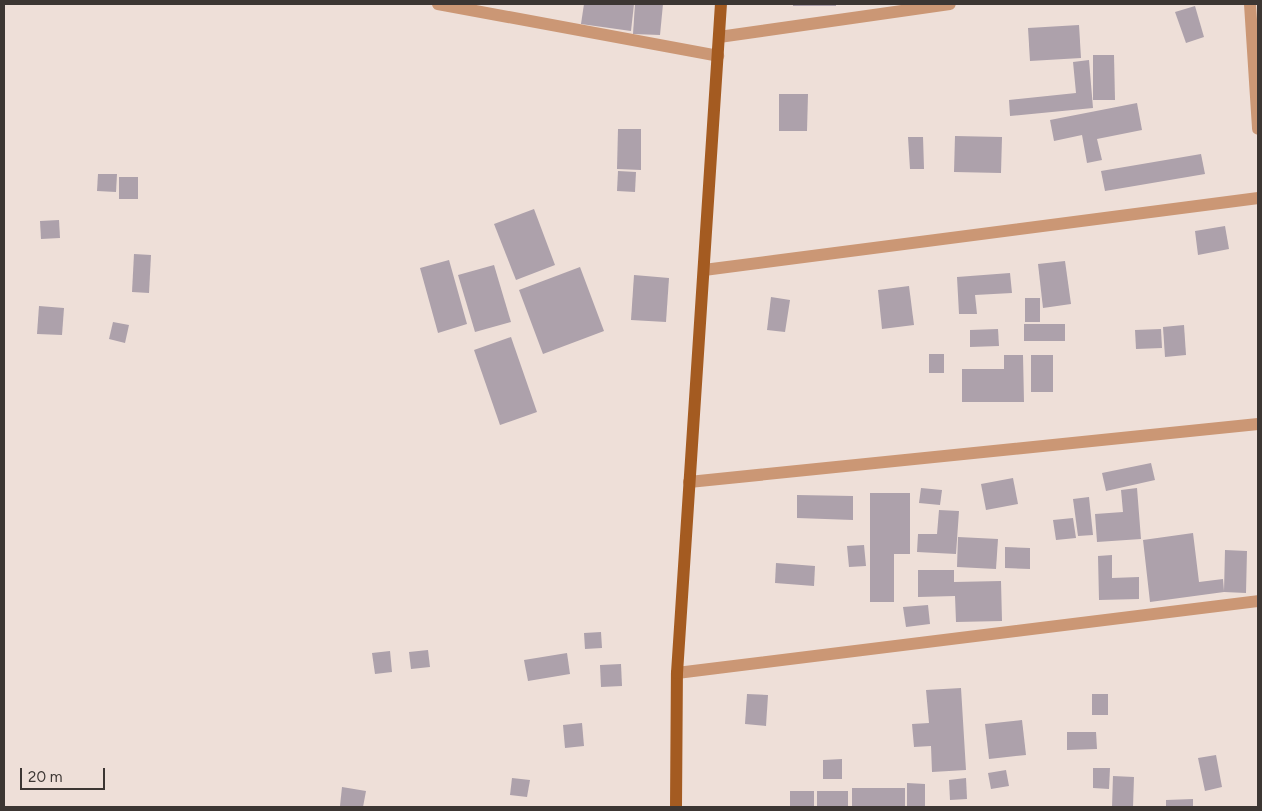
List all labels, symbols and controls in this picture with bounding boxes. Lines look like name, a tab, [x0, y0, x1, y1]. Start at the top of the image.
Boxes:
scale bar	[22, 758, 108, 790]
text: 20 m	[28, 768, 62, 786]

